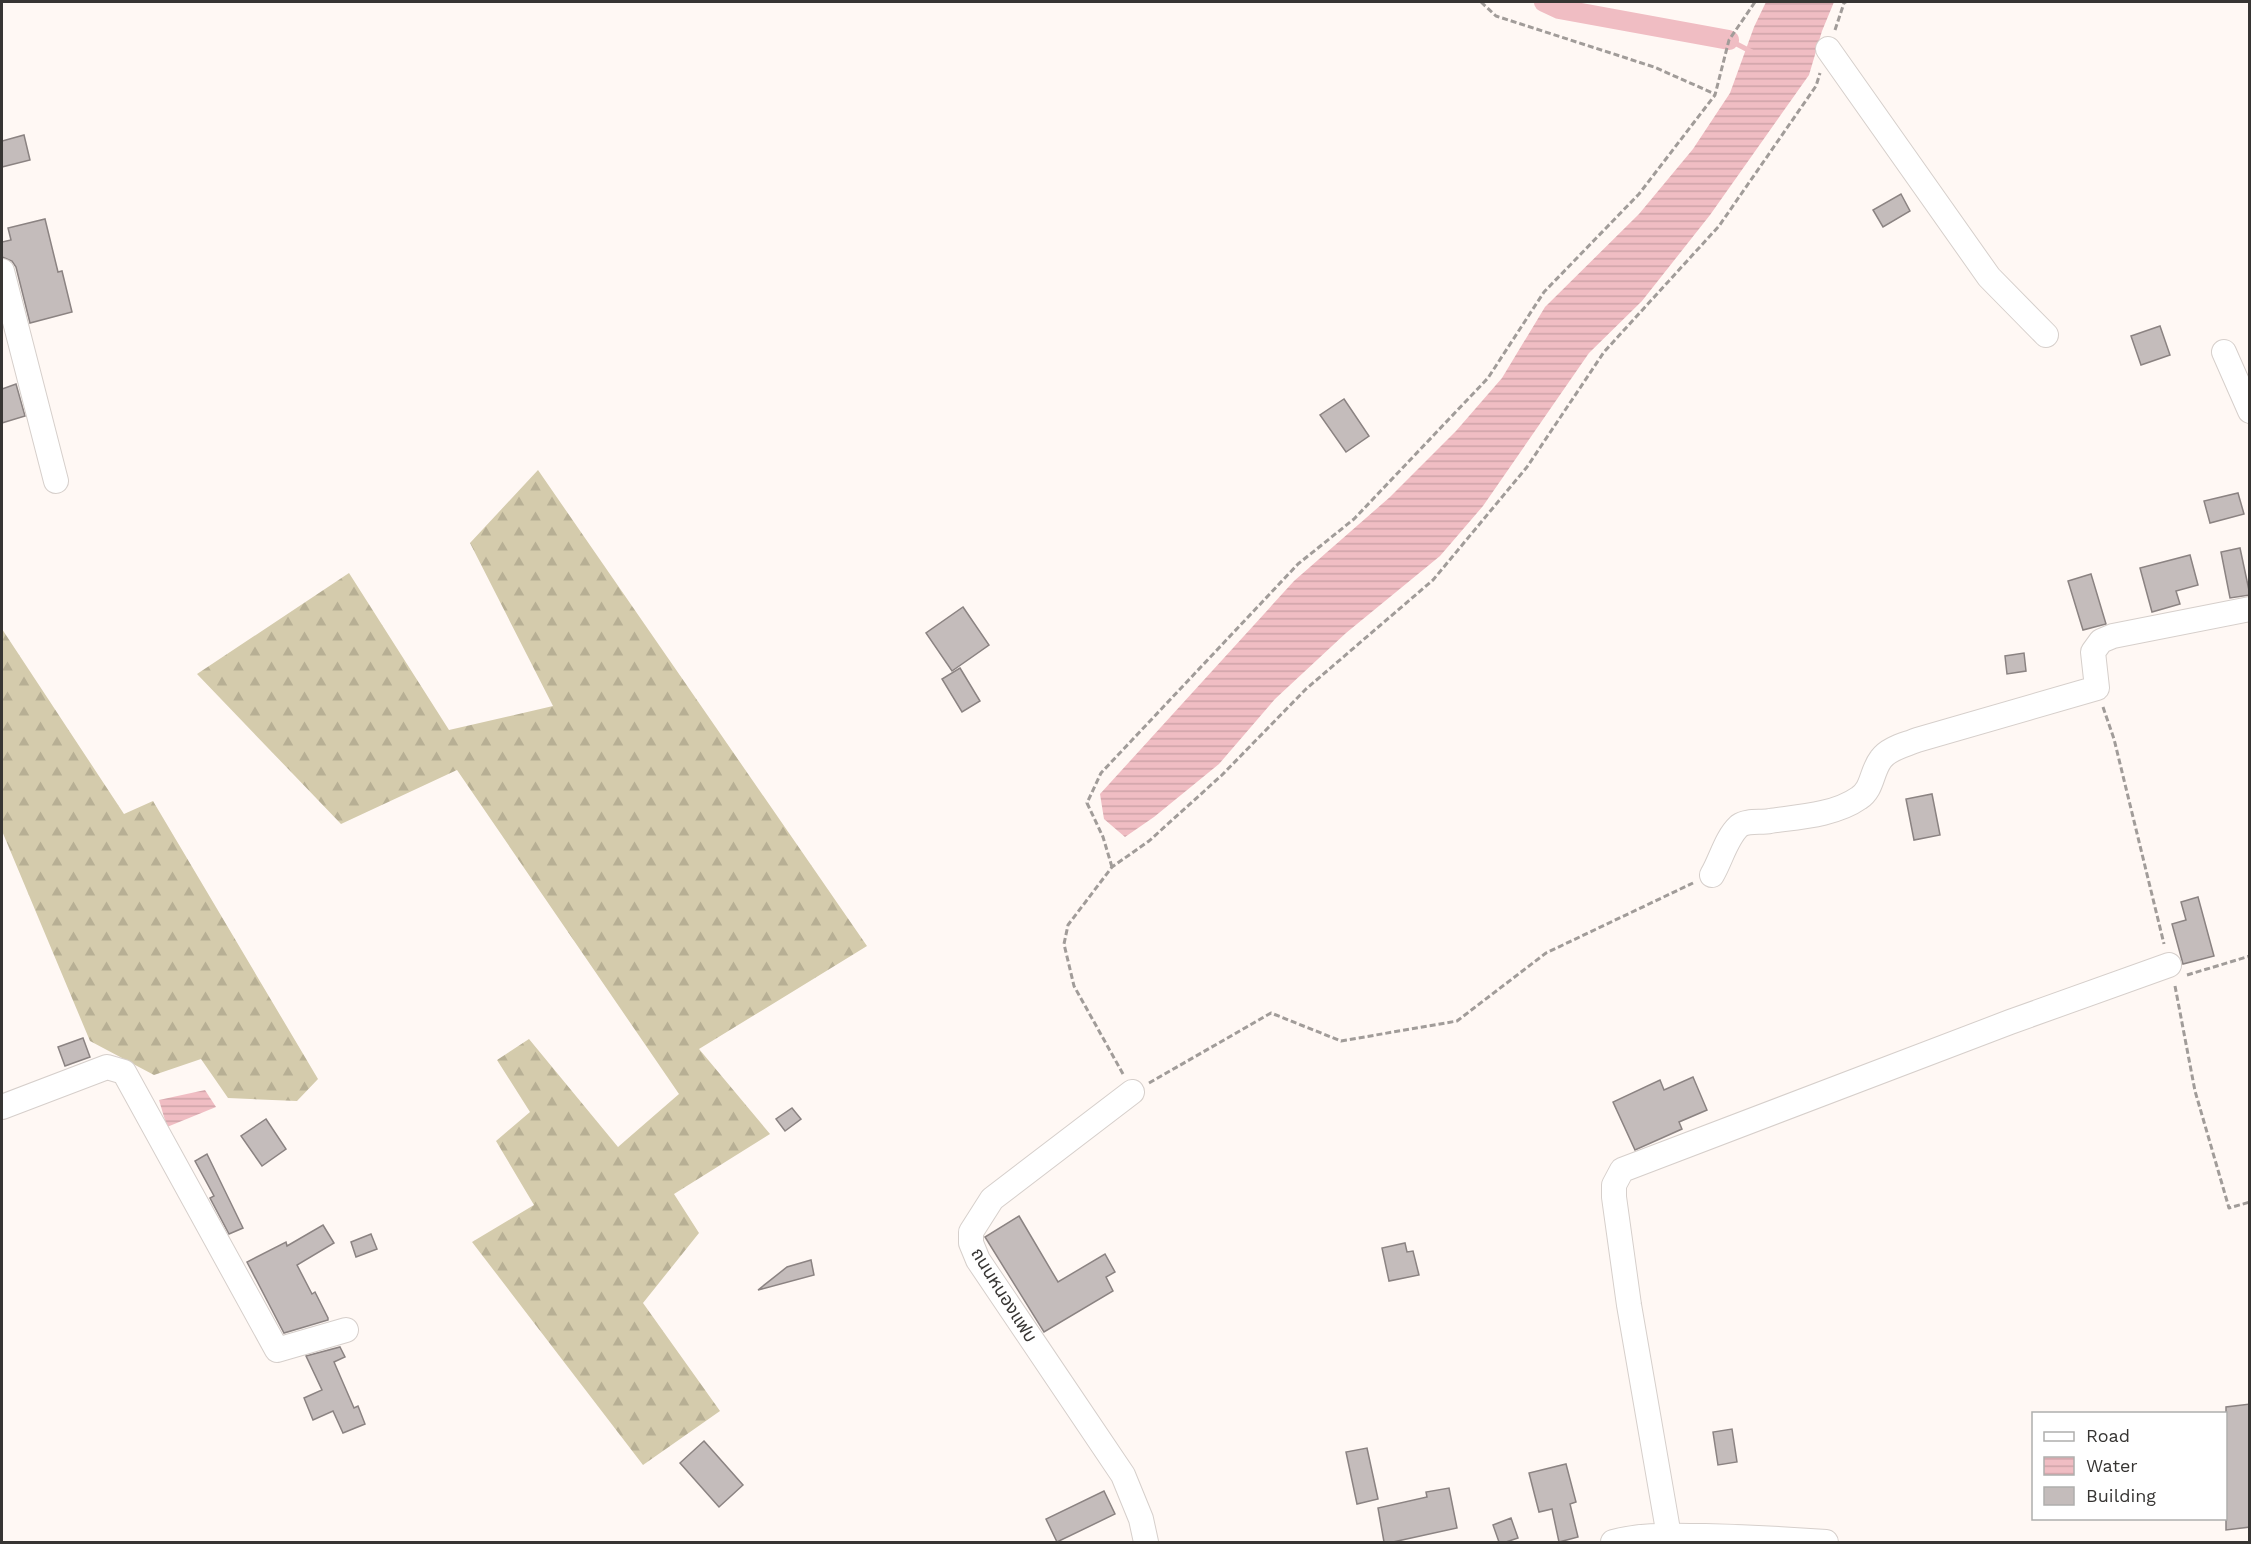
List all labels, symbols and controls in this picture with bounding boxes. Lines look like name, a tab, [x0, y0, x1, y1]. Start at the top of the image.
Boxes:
street label: ถนนหนองแฟบ	[967, 1244, 1042, 1346]
legend	[2032, 1412, 2227, 1520]
text: Road	[2086, 1425, 2130, 1446]
text: Water	[2086, 1455, 2138, 1476]
text: Building	[2086, 1485, 2156, 1506]

